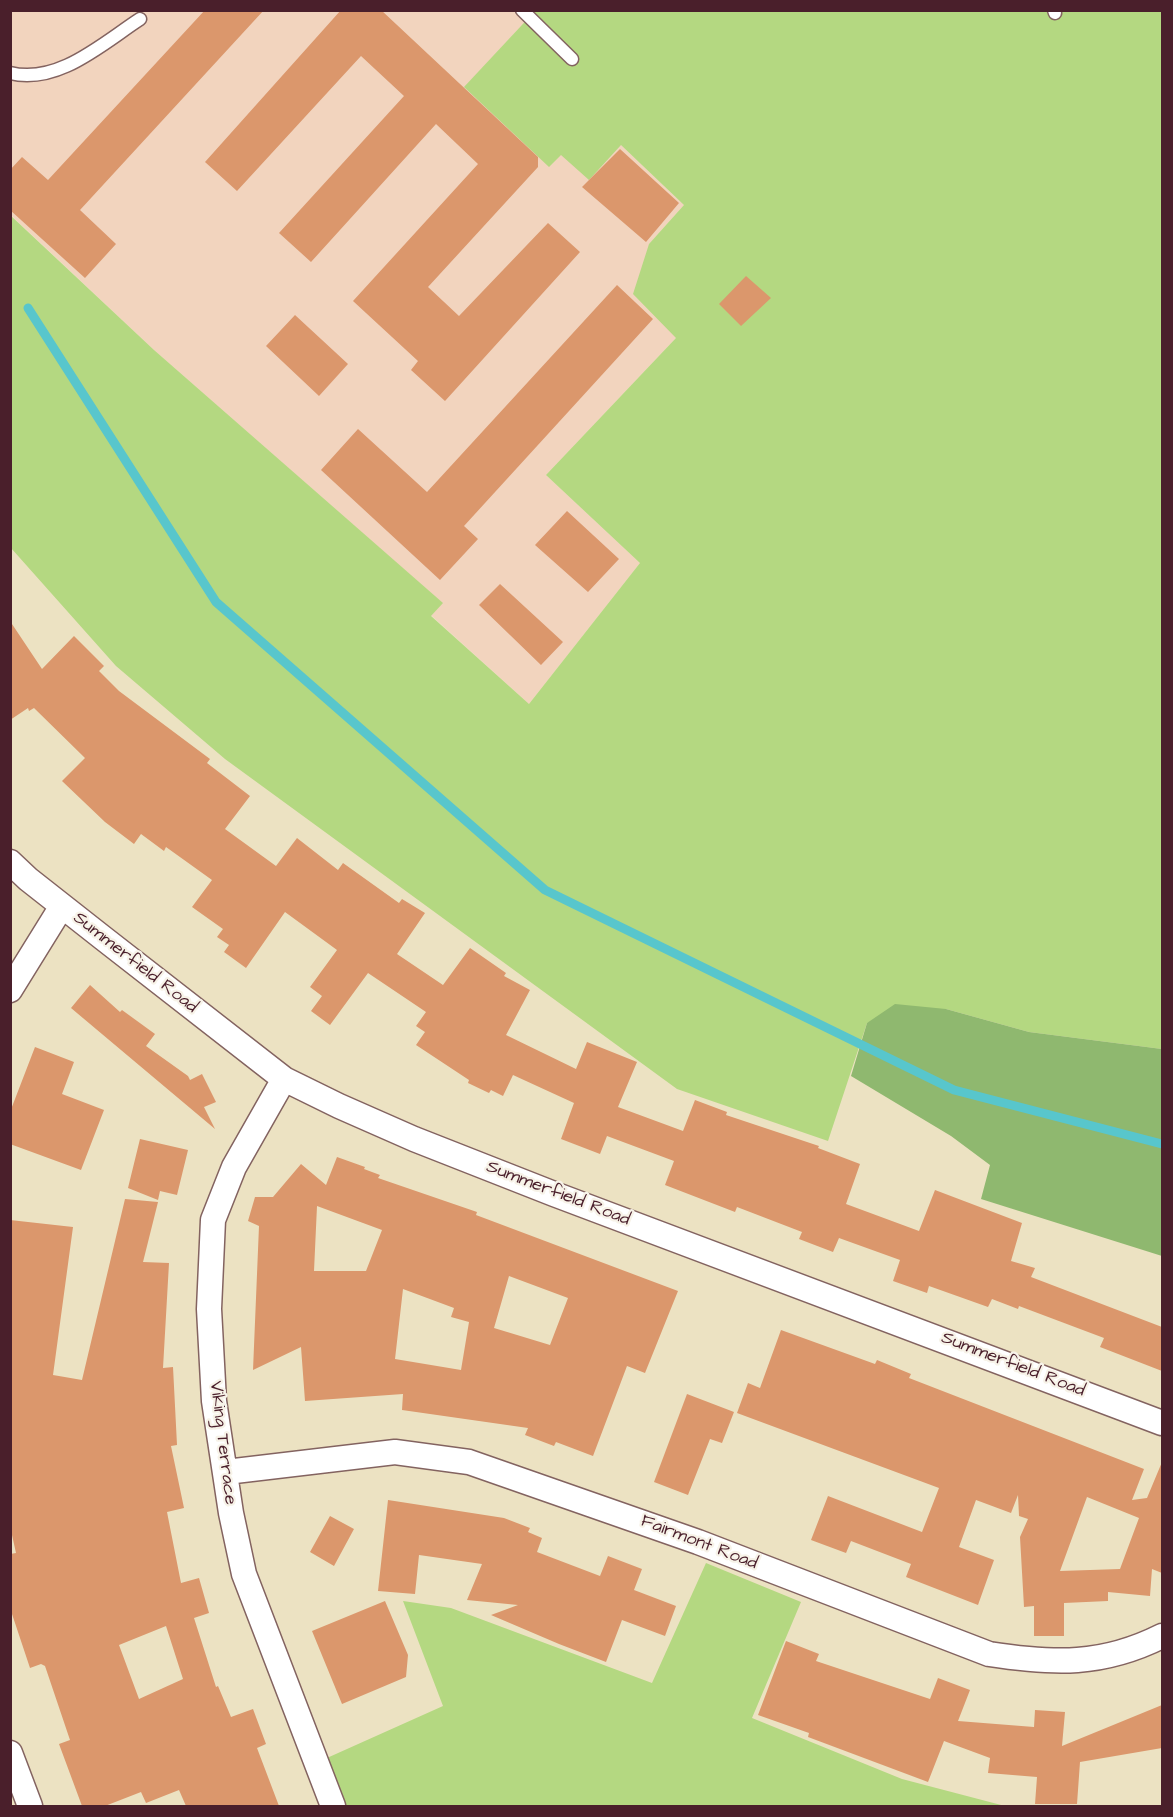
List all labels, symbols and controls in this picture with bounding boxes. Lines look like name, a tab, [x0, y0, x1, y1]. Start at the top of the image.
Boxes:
street label: Summerfield Road	[68, 908, 202, 1018]
street label: Summerfield Road	[483, 1157, 633, 1231]
street label: Summerfield Road	[938, 1328, 1088, 1402]
street label: Viking Terrace	[204, 1380, 240, 1506]
street label: Fairmont Road	[638, 1511, 760, 1575]

